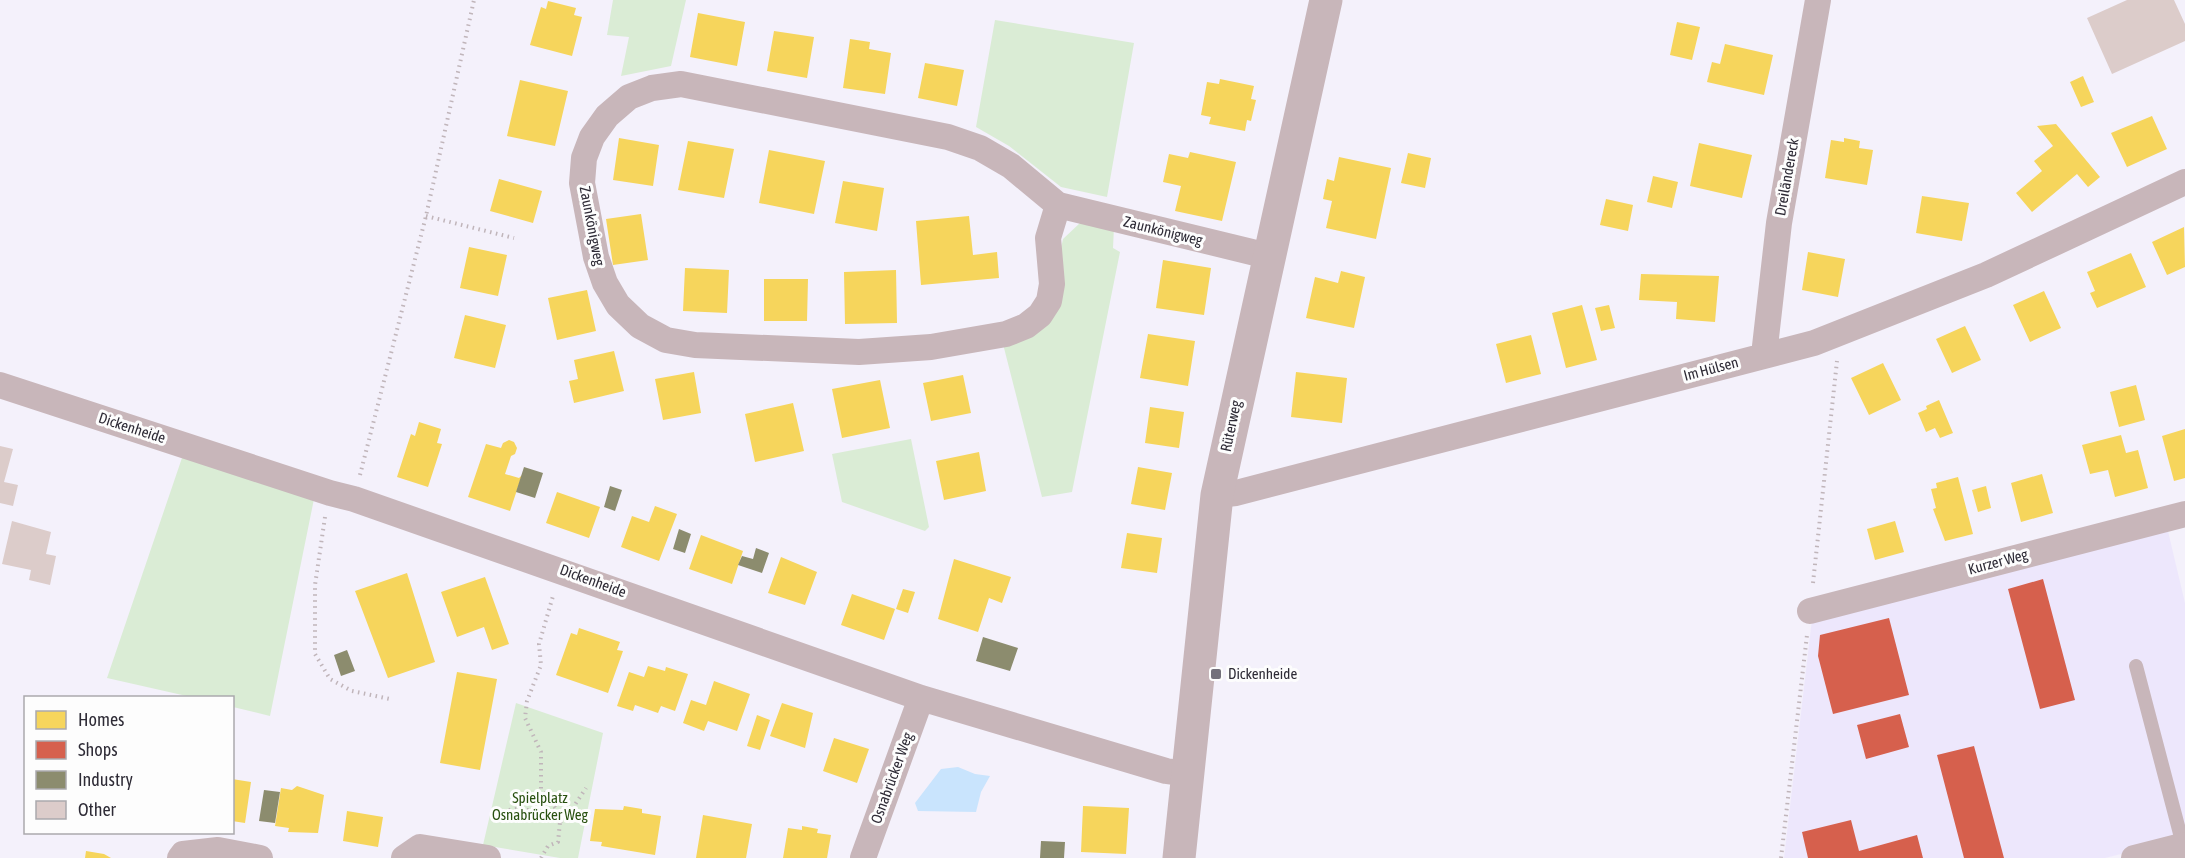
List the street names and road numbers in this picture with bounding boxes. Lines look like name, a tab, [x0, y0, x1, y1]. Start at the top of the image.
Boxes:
street label: Dreiländereck	[1771, 136, 1802, 217]
street label: Zaunkönigweg	[576, 185, 609, 268]
street label: Zaunkönigweg	[1122, 212, 1205, 249]
street label: Im Hülsen	[1682, 353, 1740, 384]
street label: Rüterweg	[1217, 398, 1244, 453]
street label: Dickenheide	[97, 409, 168, 446]
street label: Kurzer Weg	[1966, 545, 2030, 578]
street label: Dickenheide	[558, 561, 629, 600]
street label: Osnabrücker Weg	[867, 729, 916, 826]

